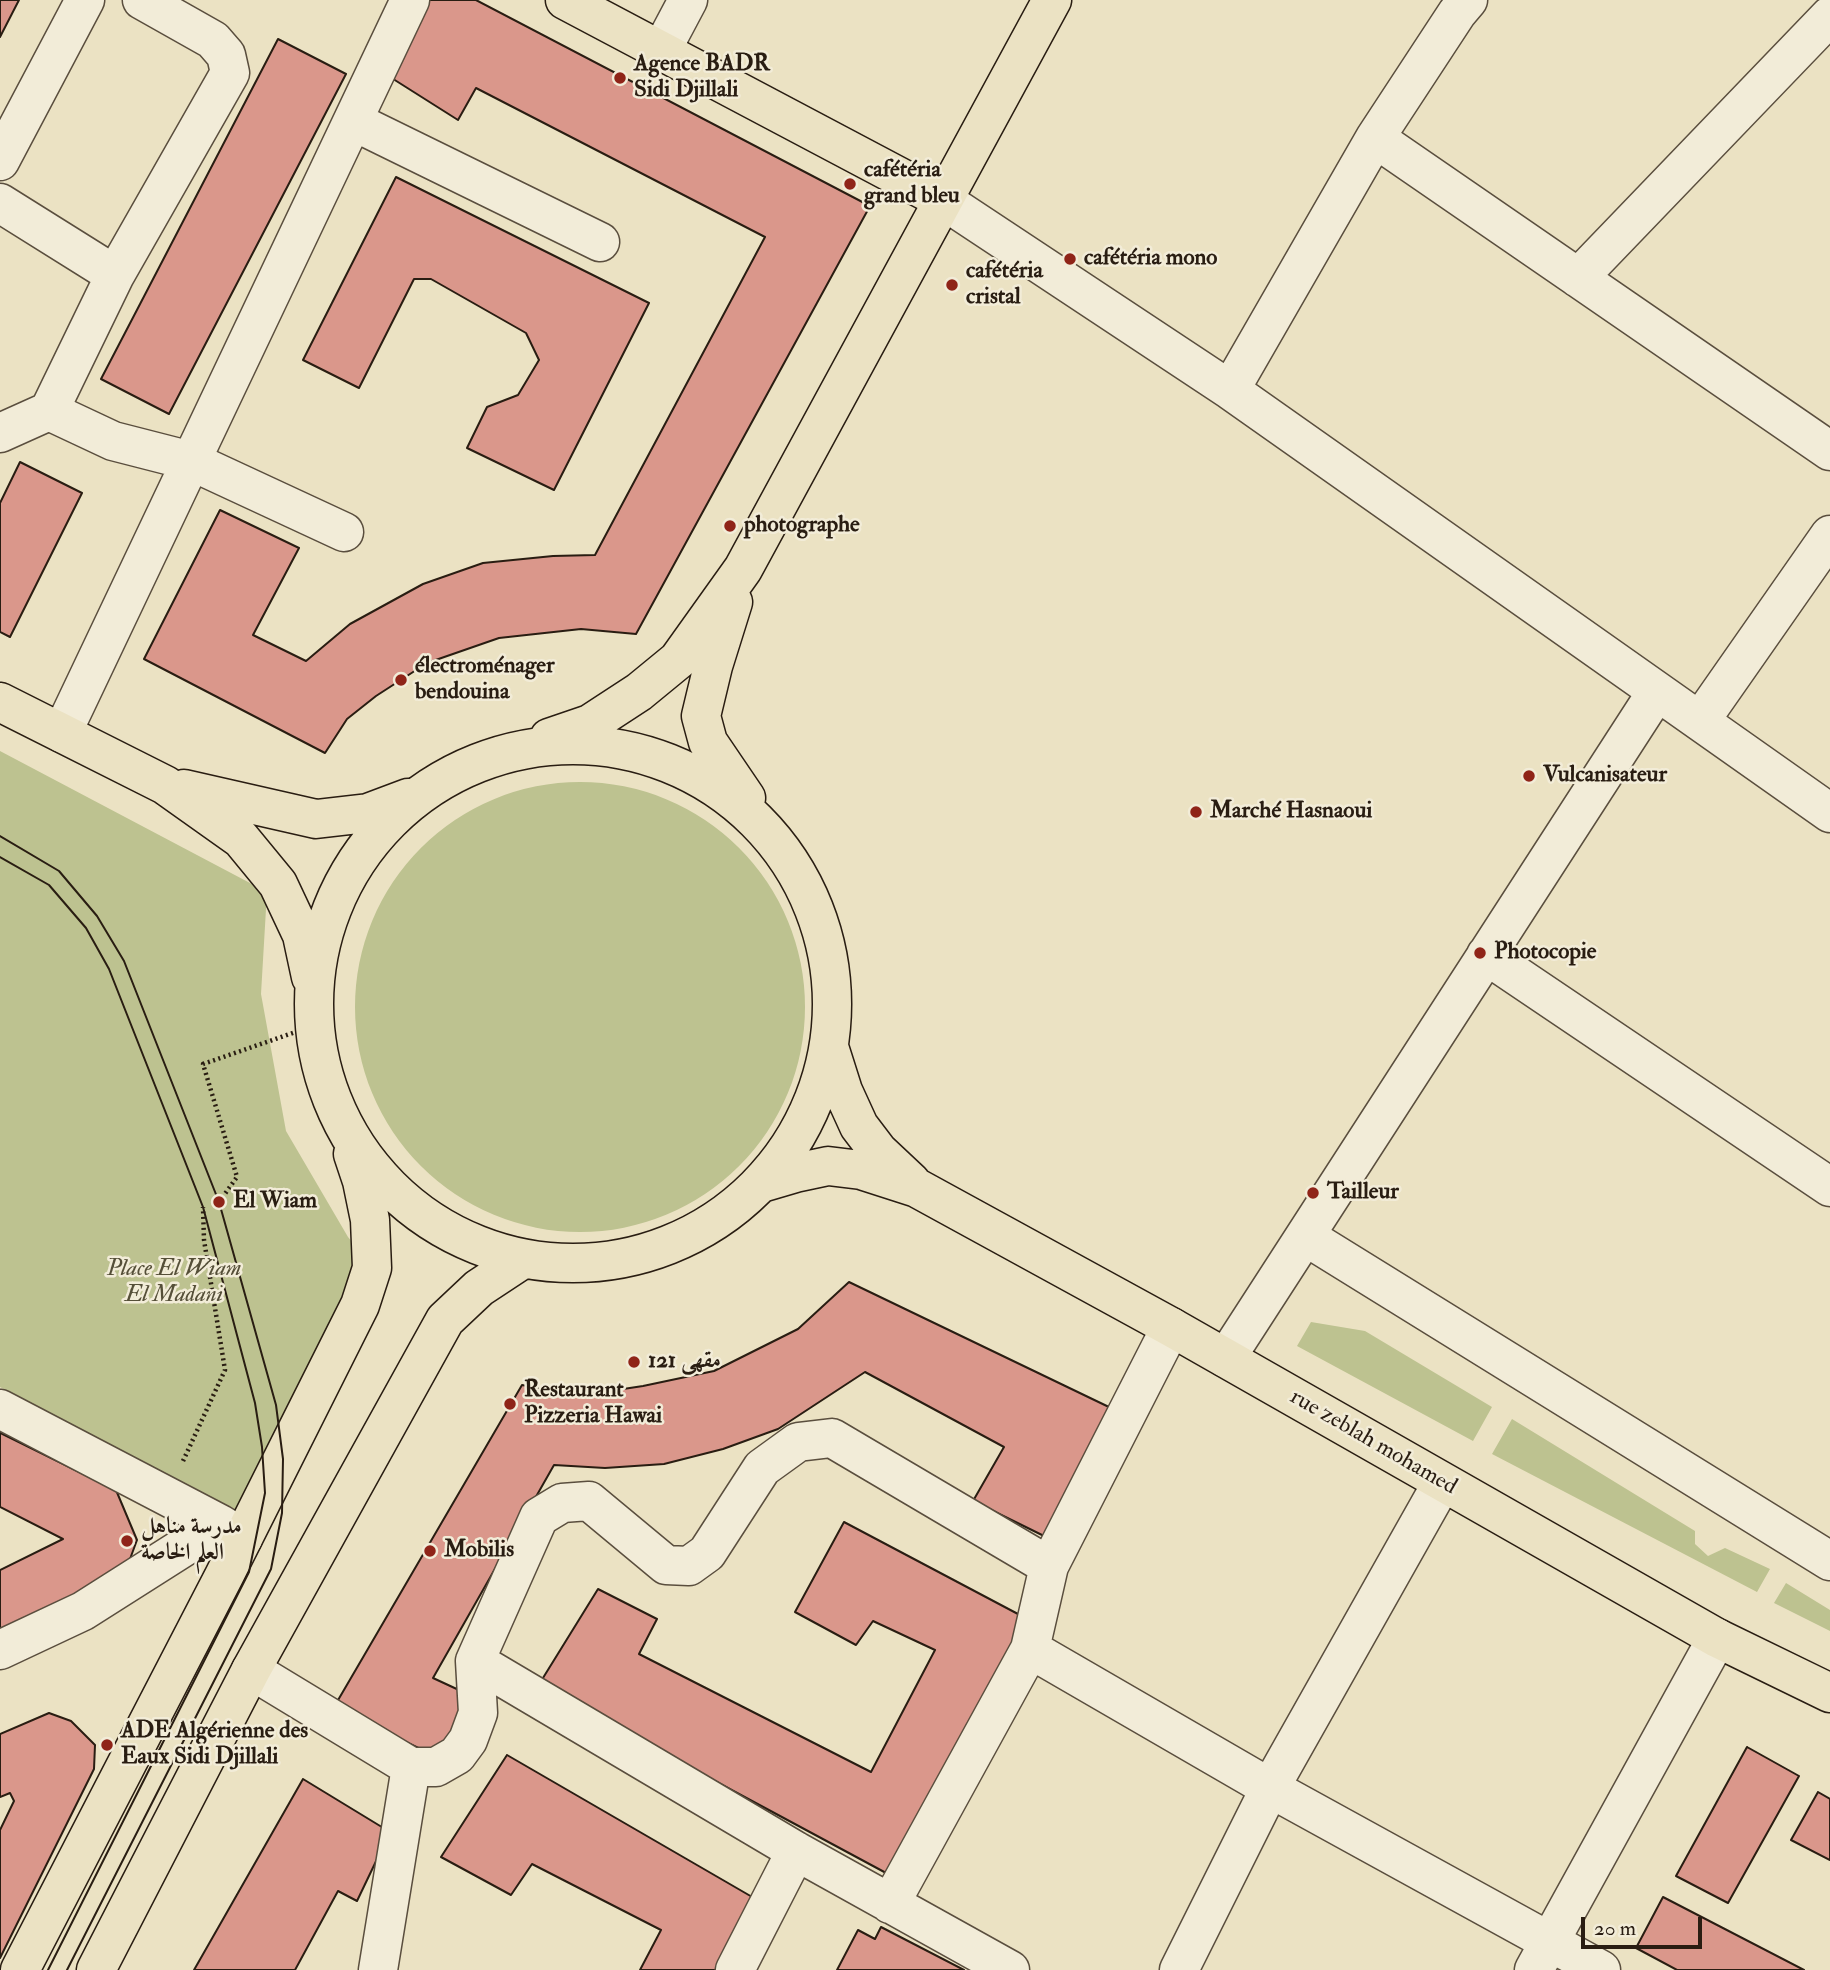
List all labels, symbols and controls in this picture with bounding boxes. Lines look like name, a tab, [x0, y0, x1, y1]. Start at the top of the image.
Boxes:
place label: Agence BADR Sidi Djillali	[634, 51, 770, 105]
marker: Agence BADR Sidi Djillali	[612, 70, 628, 86]
place label: cafétéria grand bleu	[864, 157, 960, 211]
marker: cafétéria grand bleu	[842, 176, 858, 192]
place label: cafétéria mono	[1084, 245, 1217, 273]
marker: cafétéria mono	[1062, 251, 1078, 267]
place label: cafétéria cristal	[966, 258, 1043, 312]
marker: cafétéria cristal	[944, 277, 960, 293]
place label: photographe	[744, 512, 860, 540]
marker: photographe	[722, 518, 738, 534]
place label: électroménager bendouina	[415, 653, 555, 707]
marker: électroménager bendouina	[393, 672, 409, 688]
place label: Vulcanisateur	[1543, 762, 1667, 790]
marker: Vulcanisateur	[1521, 768, 1537, 784]
place label: Marché Hasnaoui	[1210, 798, 1372, 826]
marker: Marché Hasnaoui	[1188, 804, 1204, 820]
place label: Photocopie	[1494, 939, 1596, 967]
marker: Photocopie	[1472, 945, 1488, 961]
place label: Tailleur	[1327, 1179, 1399, 1207]
marker: Tailleur	[1305, 1185, 1321, 1201]
place label: El Wiam	[233, 1188, 317, 1216]
marker: El Wiam	[211, 1194, 227, 1210]
park label: Place El Wiam El Madani	[107, 1256, 241, 1310]
place label: مقهى 121	[648, 1348, 721, 1376]
marker: مقهى 121	[626, 1354, 642, 1370]
place label: Restaurant Pizzeria Hawai	[524, 1377, 662, 1431]
street label: rue zeblah mohamed	[1285, 1384, 1461, 1502]
marker: Restaurant Pizzeria Hawai	[502, 1396, 518, 1412]
place label: مدرسة مناهل العلم الخاصة	[141, 1514, 242, 1568]
marker: مدرسة مناهل العلم الخاصة	[119, 1533, 135, 1549]
place label: Mobilis	[444, 1537, 514, 1565]
marker: Mobilis	[422, 1543, 438, 1559]
place label: ADE Algérienne des Eaux Sidi Djillali	[121, 1718, 308, 1772]
marker: ADE Algérienne des Eaux Sidi Djillali	[99, 1737, 115, 1753]
scale bar	[1585, 1904, 1706, 1948]
text: 20 m	[1594, 1915, 1636, 1942]

